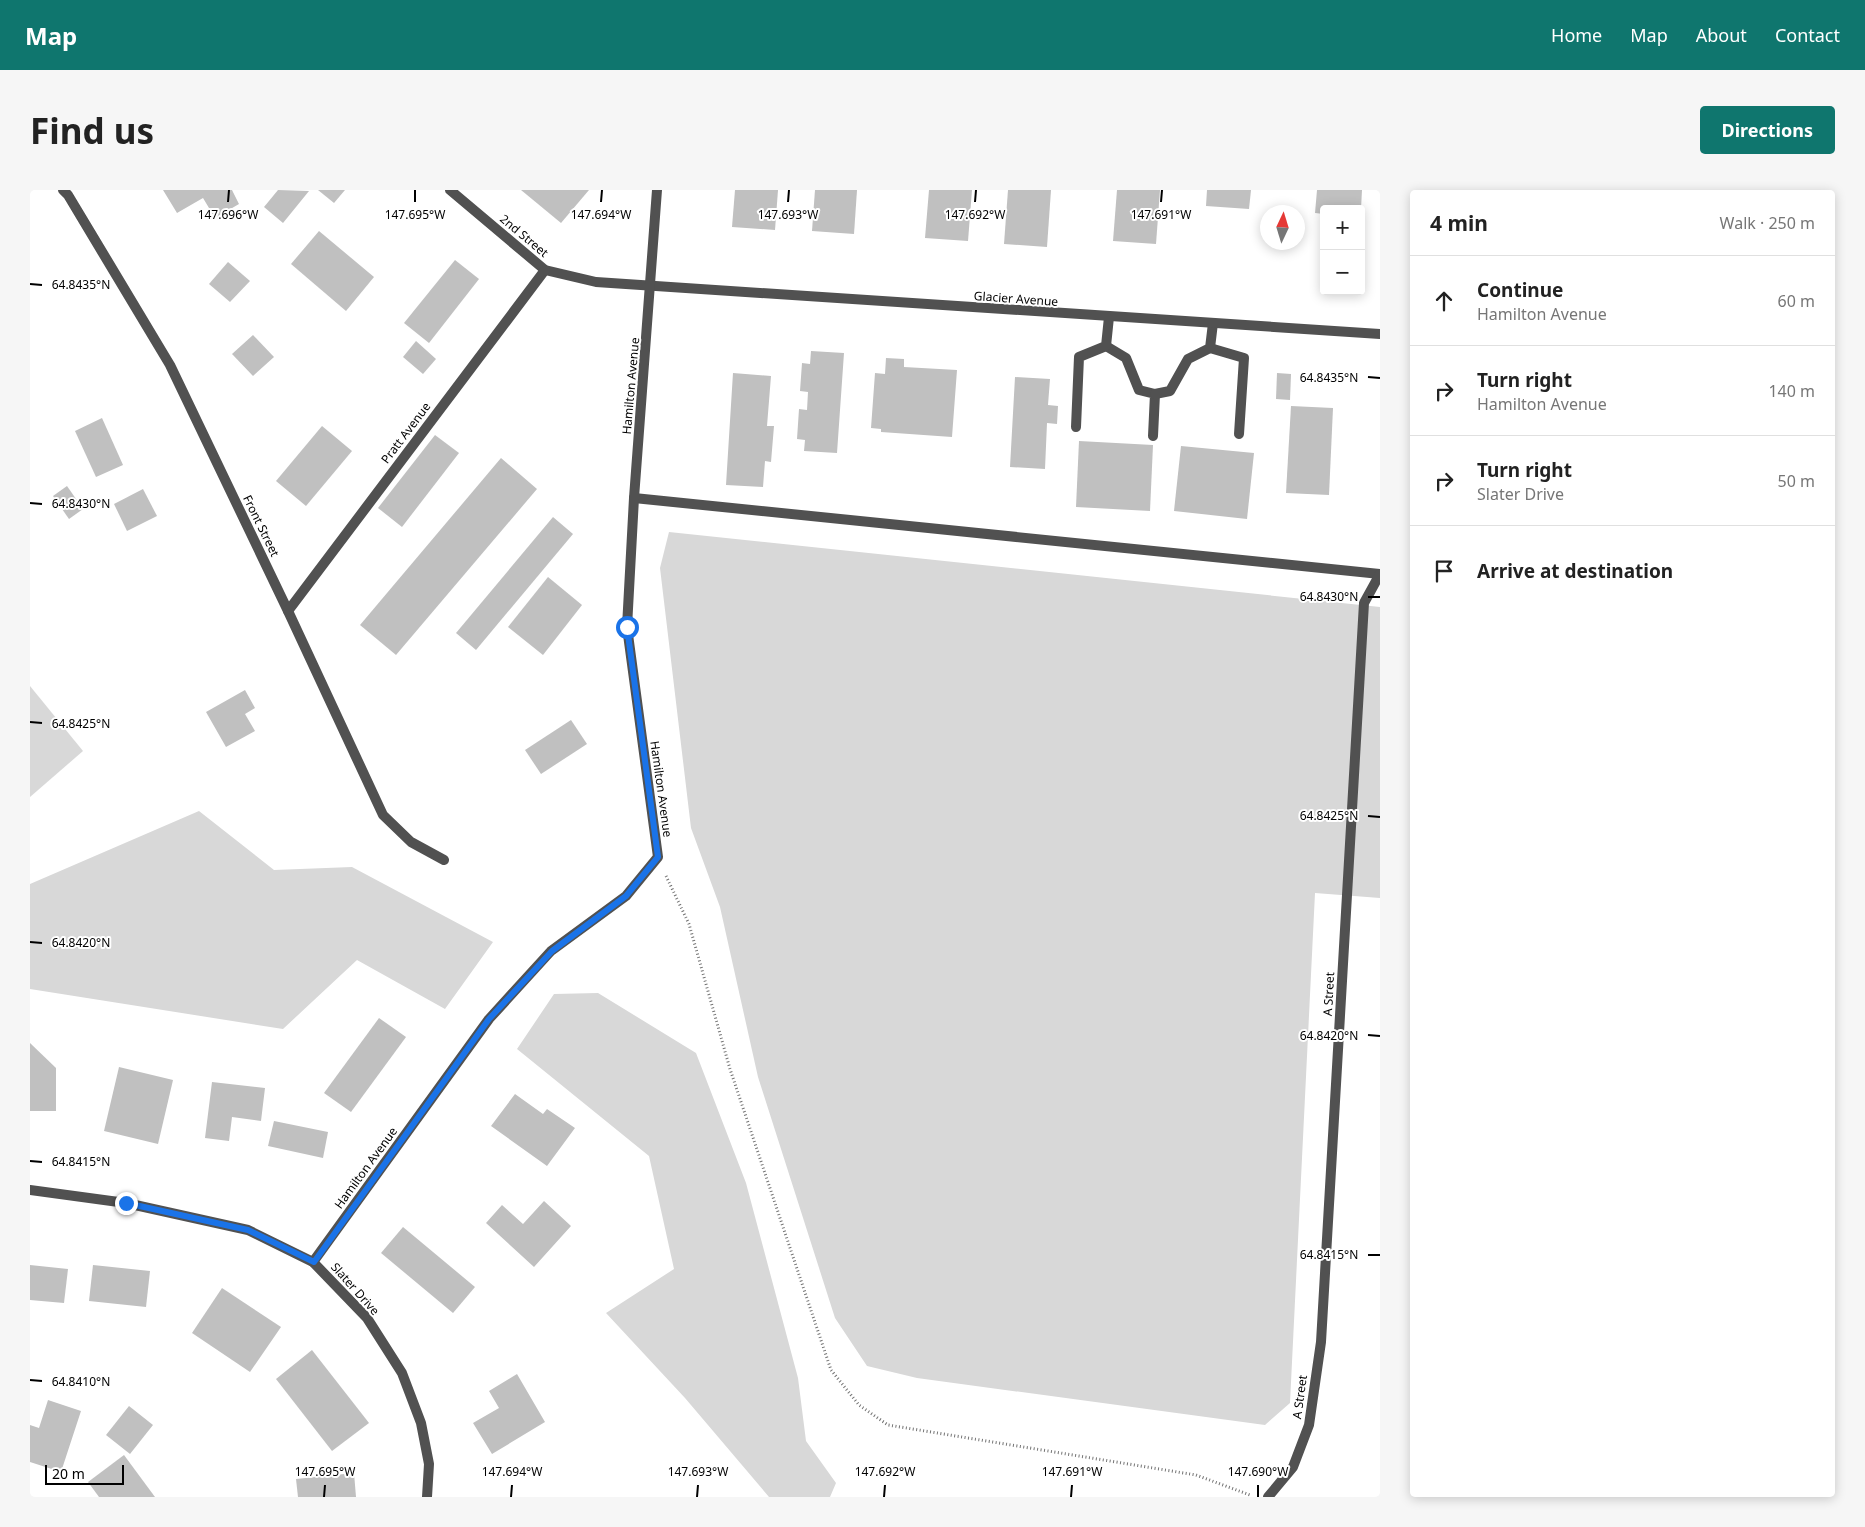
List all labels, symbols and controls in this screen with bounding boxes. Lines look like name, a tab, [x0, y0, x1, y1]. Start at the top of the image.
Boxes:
text: Map	[25, 19, 77, 52]
text: Home	[1551, 23, 1602, 47]
text: Map	[1630, 23, 1668, 47]
text: About	[1696, 23, 1747, 47]
text: Contact	[1775, 23, 1840, 47]
button: Directions	[1700, 106, 1835, 154]
text: Find us	[30, 107, 154, 154]
north arrow	[1260, 205, 1305, 250]
map controls	[1320, 205, 1365, 295]
button: +	[1320, 205, 1365, 250]
text: 147.696°W	[198, 206, 258, 223]
text: 147.695°W	[385, 206, 445, 223]
text: 147.694°W	[571, 206, 631, 223]
text: 147.693°W	[758, 206, 818, 223]
text: 147.692°W	[945, 206, 1005, 223]
text: 147.691°W	[1131, 206, 1191, 223]
text: 4 min	[1430, 209, 1488, 237]
street label: 2nd Street	[497, 210, 553, 261]
text: Walk · 250 m	[1720, 212, 1815, 234]
button: −	[1320, 250, 1365, 295]
text: 64.8435°N	[52, 276, 110, 293]
text: Continue	[1477, 277, 1563, 303]
street label: Glacier Avenue	[973, 287, 1059, 310]
icon: ahead	[1430, 287, 1458, 315]
text: 60 m	[1778, 290, 1815, 312]
text: Hamilton Avenue	[1477, 303, 1607, 325]
street label: Hamilton Avenue	[618, 337, 643, 435]
text: Turn right	[1477, 367, 1572, 393]
text: 64.8435°N	[1300, 369, 1358, 386]
icon: right	[1430, 377, 1458, 405]
text: 140 m	[1768, 380, 1815, 402]
text: Hamilton Avenue	[1477, 393, 1607, 415]
street label: Pratt Avenue	[377, 398, 434, 467]
text: Turn right	[1477, 457, 1572, 483]
icon: right	[1430, 467, 1458, 495]
text: 50 m	[1778, 470, 1815, 492]
text: Slater Drive	[1477, 483, 1564, 505]
street label: Front Street	[239, 492, 284, 560]
text: 64.8430°N	[52, 495, 110, 512]
icon: arrive	[1430, 557, 1458, 585]
text: Arrive at destination	[1477, 558, 1673, 584]
text: 64.8430°N	[1300, 588, 1358, 605]
route start	[616, 616, 639, 639]
text: 64.8425°N	[52, 715, 110, 732]
street label: Hamilton Avenue	[646, 740, 677, 839]
text: 64.8425°N	[1300, 807, 1358, 824]
text: 64.8420°N	[52, 934, 110, 951]
street label: A Street	[1319, 971, 1338, 1017]
text: 64.8420°N	[1300, 1027, 1358, 1044]
street label: Hamilton Avenue	[330, 1123, 401, 1212]
text: 64.8415°N	[52, 1153, 110, 1170]
route end	[115, 1192, 138, 1215]
text: 64.8415°N	[1300, 1246, 1358, 1263]
street label: Slater Drive	[327, 1259, 384, 1319]
text: 64.8410°N	[52, 1373, 110, 1390]
street label: A Street	[1288, 1373, 1311, 1420]
scale bar	[45, 1462, 124, 1485]
text: 147.695°W	[295, 1463, 355, 1480]
text: 147.694°W	[482, 1463, 542, 1480]
text: 147.693°W	[668, 1463, 728, 1480]
text: 147.692°W	[855, 1463, 915, 1480]
text: 147.691°W	[1042, 1463, 1102, 1480]
text: 147.690°W	[1228, 1463, 1288, 1480]
text: 20 m	[52, 1464, 85, 1483]

